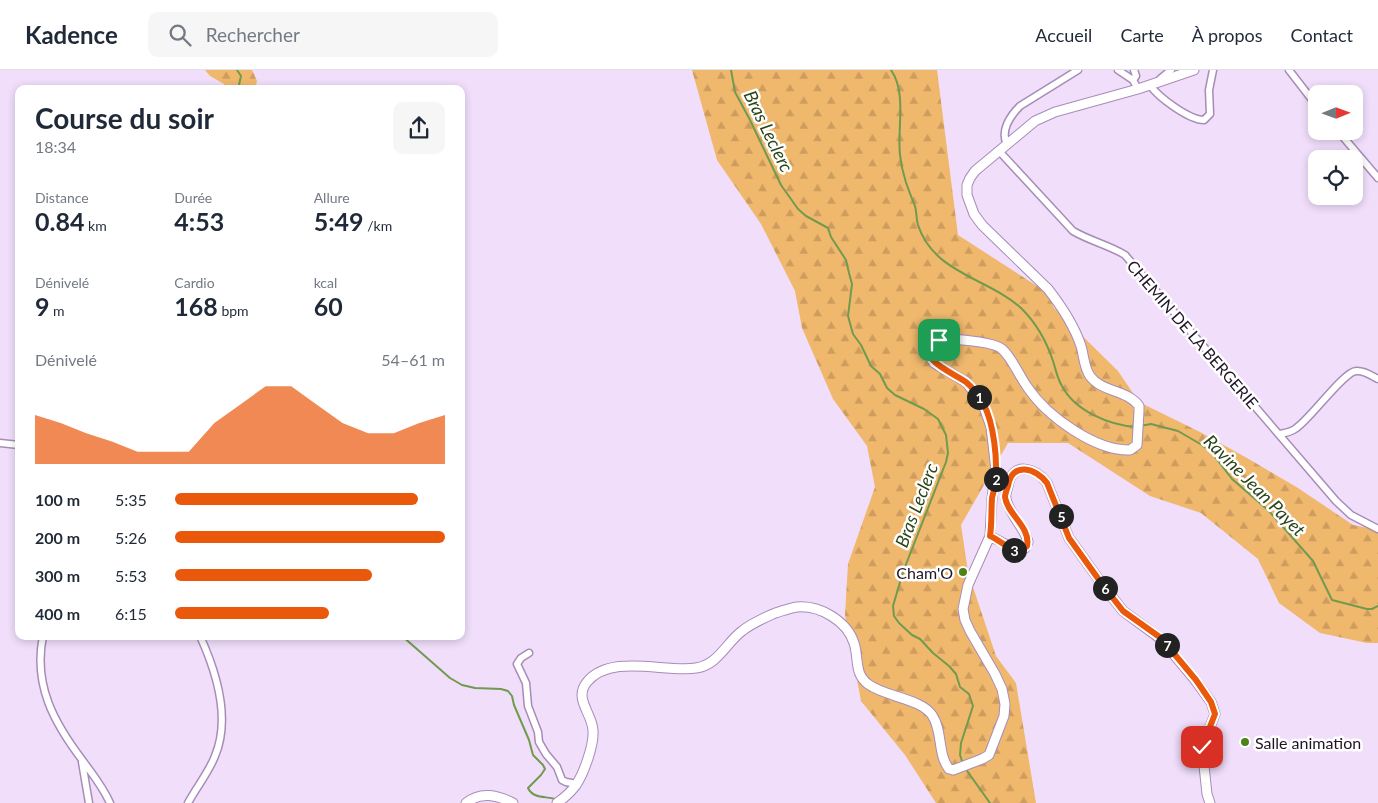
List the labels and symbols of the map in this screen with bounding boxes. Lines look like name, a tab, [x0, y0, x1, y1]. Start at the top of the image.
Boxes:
north arrow	[1308, 85, 1362, 140]
water label: Bras Leclerc	[740, 87, 798, 175]
street label: CHEMIN DE LA BERGERIE	[1123, 256, 1263, 412]
pin	[918, 319, 960, 361]
pin: 1	[966, 384, 992, 410]
water label: Ravine Jean Payet	[1200, 430, 1311, 541]
water label: Bras Leclerc	[890, 460, 942, 550]
pin: 2	[984, 466, 1008, 492]
pin: 5	[1048, 504, 1074, 528]
pin: 3	[1002, 538, 1026, 562]
place label: Cham'O	[896, 563, 953, 582]
marker: Cham'O	[957, 566, 969, 578]
pin: 6	[1092, 576, 1118, 600]
pin: 7	[1154, 632, 1180, 658]
pin	[1181, 726, 1223, 768]
place label: Salle animation	[1255, 733, 1361, 752]
marker: Salle animation	[1239, 736, 1251, 748]

